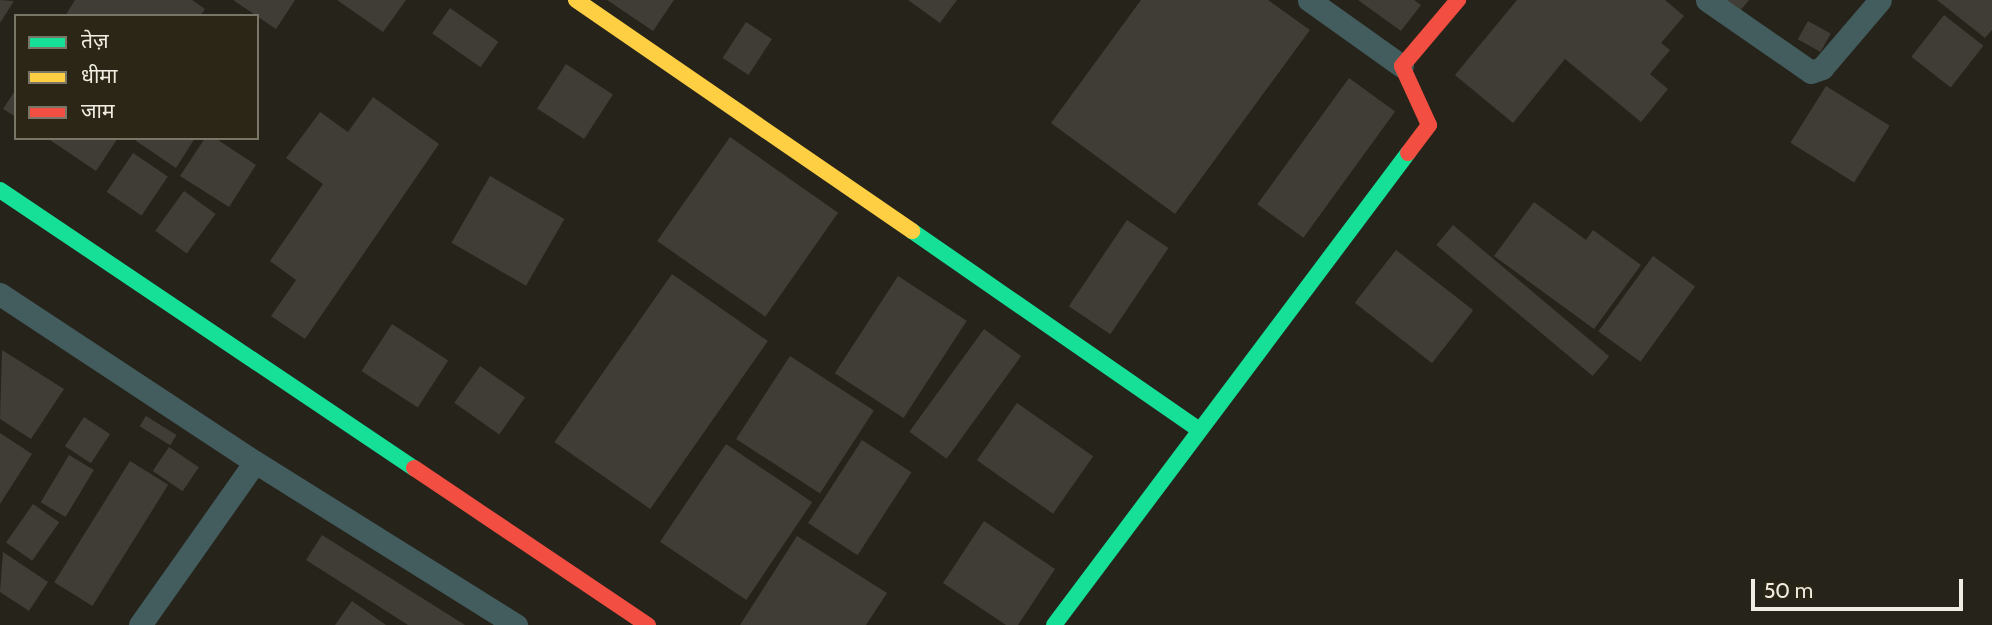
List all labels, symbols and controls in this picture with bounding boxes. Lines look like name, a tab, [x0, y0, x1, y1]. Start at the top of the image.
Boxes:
legend	[14, 14, 259, 140]
text: तेज़	[81, 28, 109, 53]
text: धीमा	[81, 63, 117, 88]
text: जाम	[81, 98, 115, 123]
scale bar	[1754, 566, 1966, 610]
text: 50 m	[1764, 578, 1813, 603]

